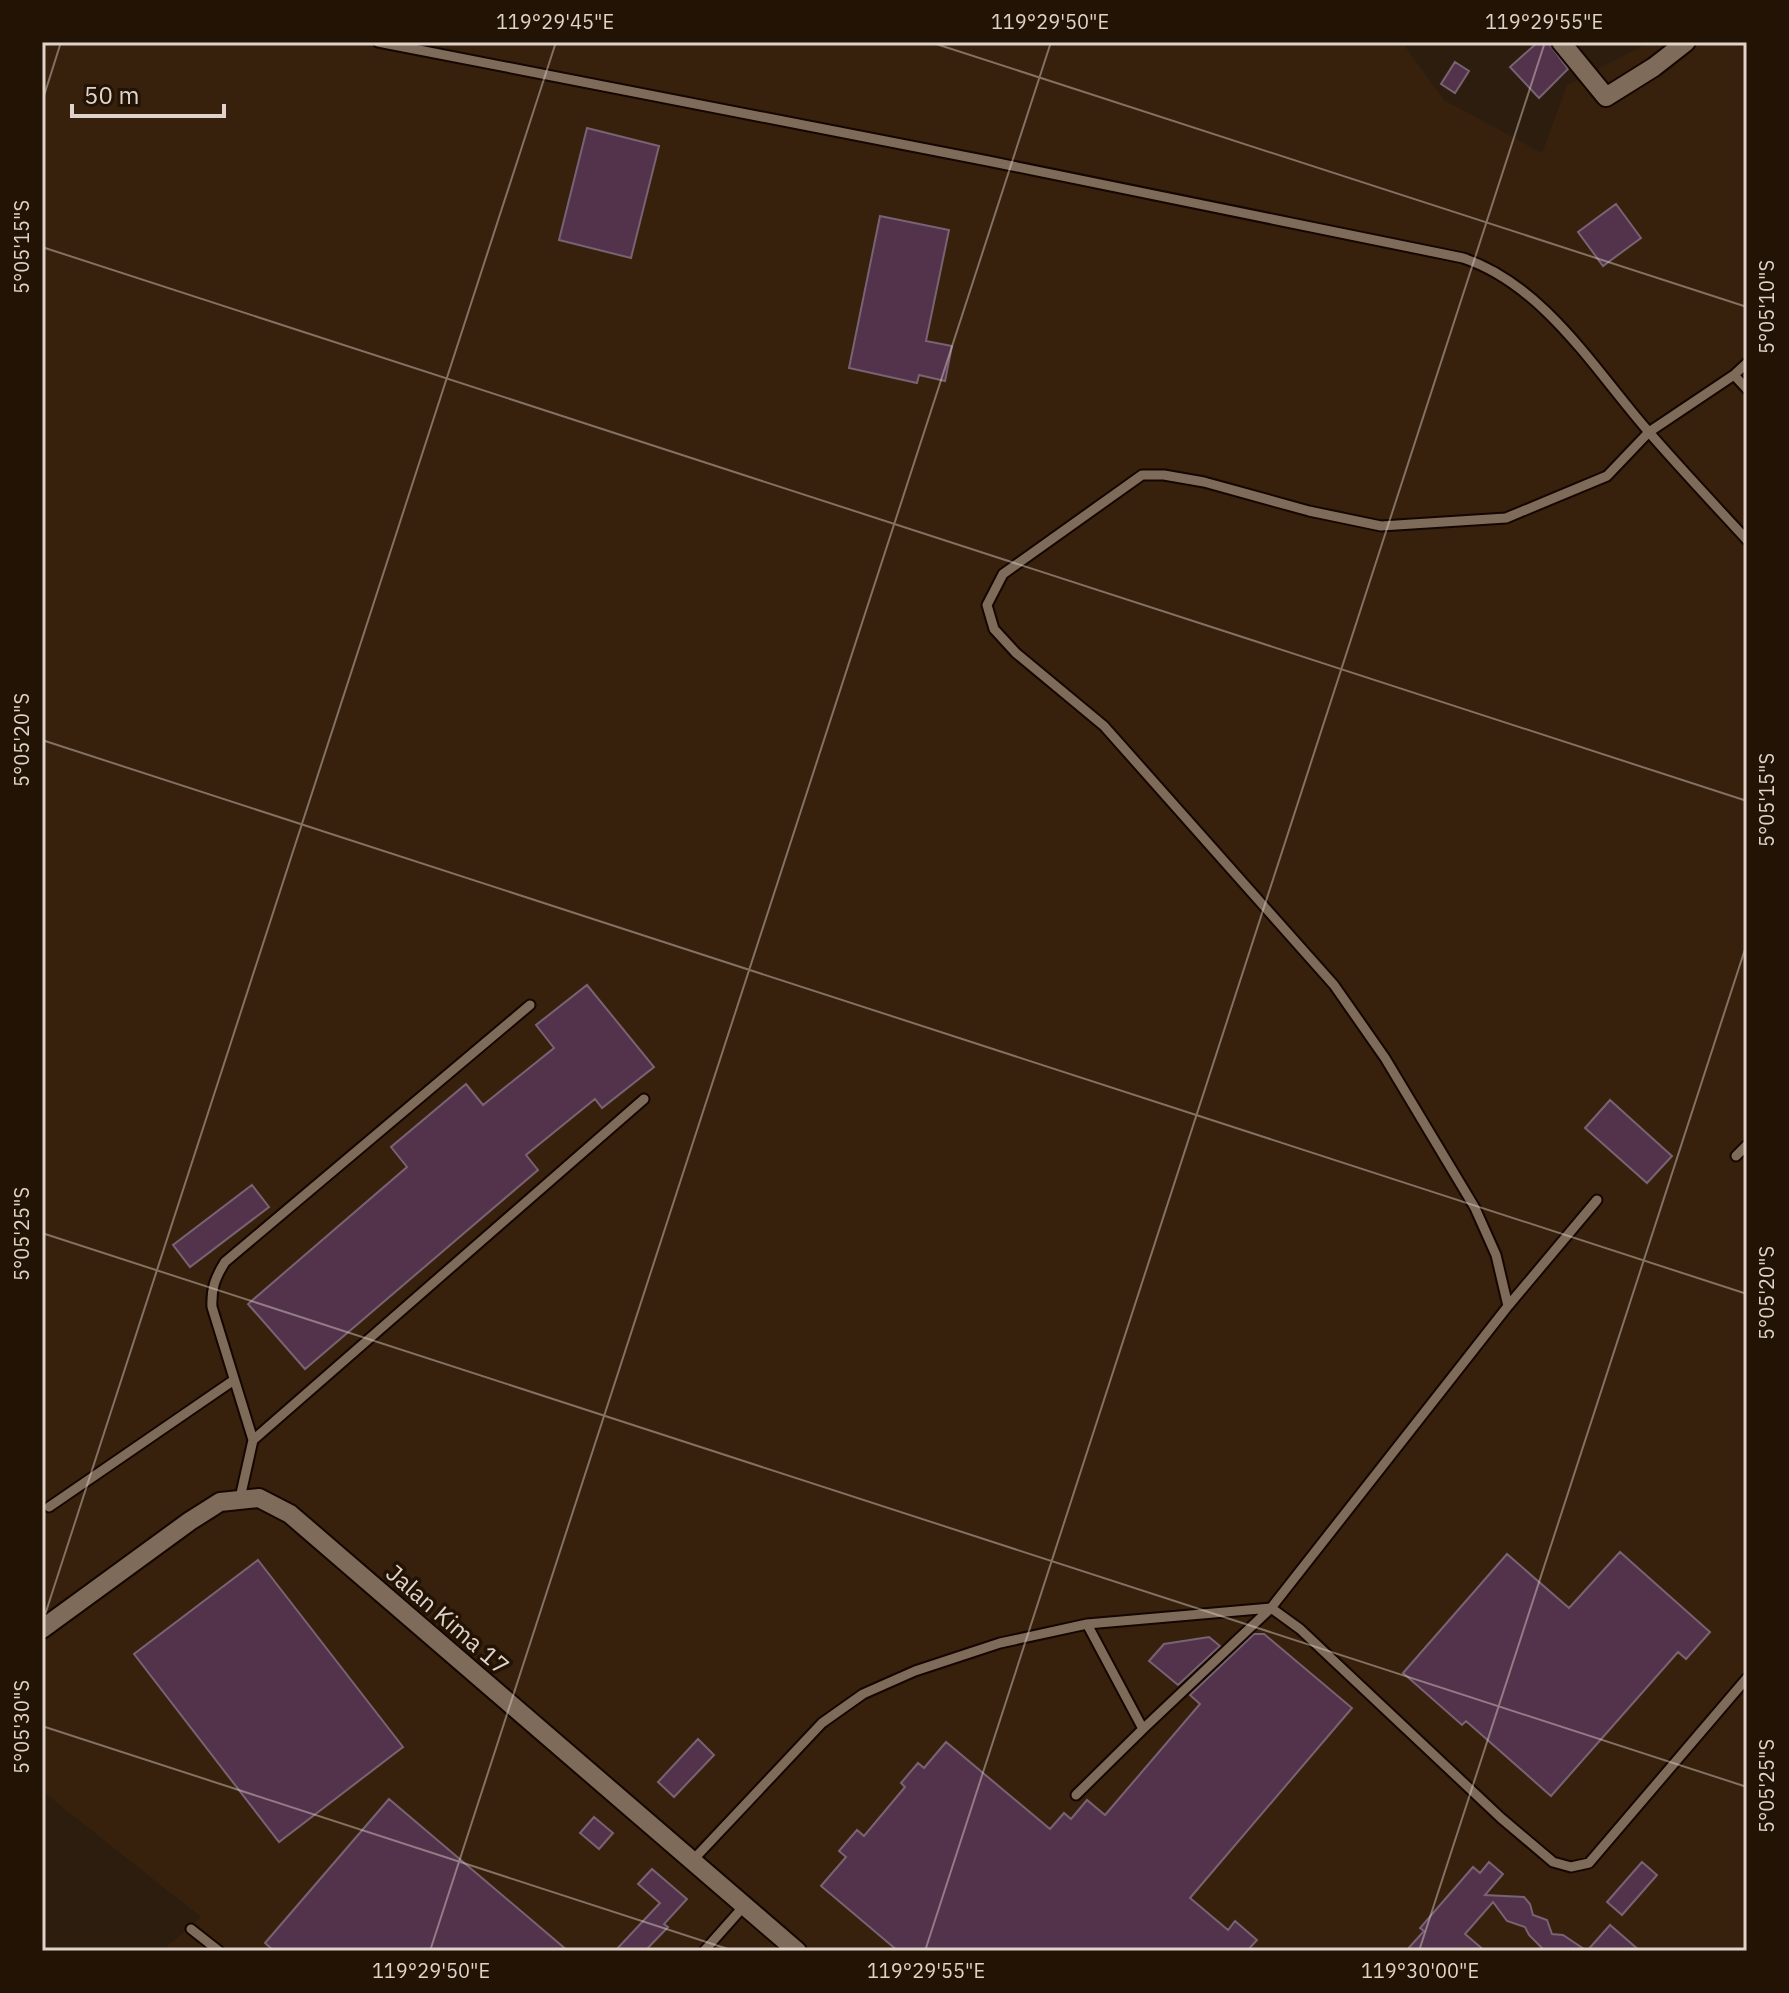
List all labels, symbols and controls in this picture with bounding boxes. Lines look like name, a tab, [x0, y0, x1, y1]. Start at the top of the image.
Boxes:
text: 119°29'45"E	[496, 8, 614, 35]
text: 119°29'50"E	[991, 8, 1109, 35]
text: 119°29'55"E	[1485, 8, 1603, 35]
scale bar	[72, 68, 224, 118]
text: 50 m	[84, 79, 139, 111]
text: 5°05'15"S	[8, 200, 35, 294]
text: 5°05'10"S	[1753, 260, 1780, 354]
text: 5°05'20"S	[8, 693, 35, 787]
text: 5°05'15"S	[1753, 753, 1780, 847]
text: 5°05'25"S	[8, 1187, 35, 1281]
text: 5°05'20"S	[1753, 1246, 1780, 1340]
street label: Jalan Kima 17	[380, 1557, 516, 1681]
text: 5°05'30"S	[8, 1680, 35, 1774]
text: 5°05'25"S	[1753, 1739, 1780, 1833]
text: 119°29'50"E	[372, 1957, 490, 1984]
text: 119°29'55"E	[867, 1957, 985, 1984]
text: 119°30'00"E	[1361, 1957, 1479, 1984]

